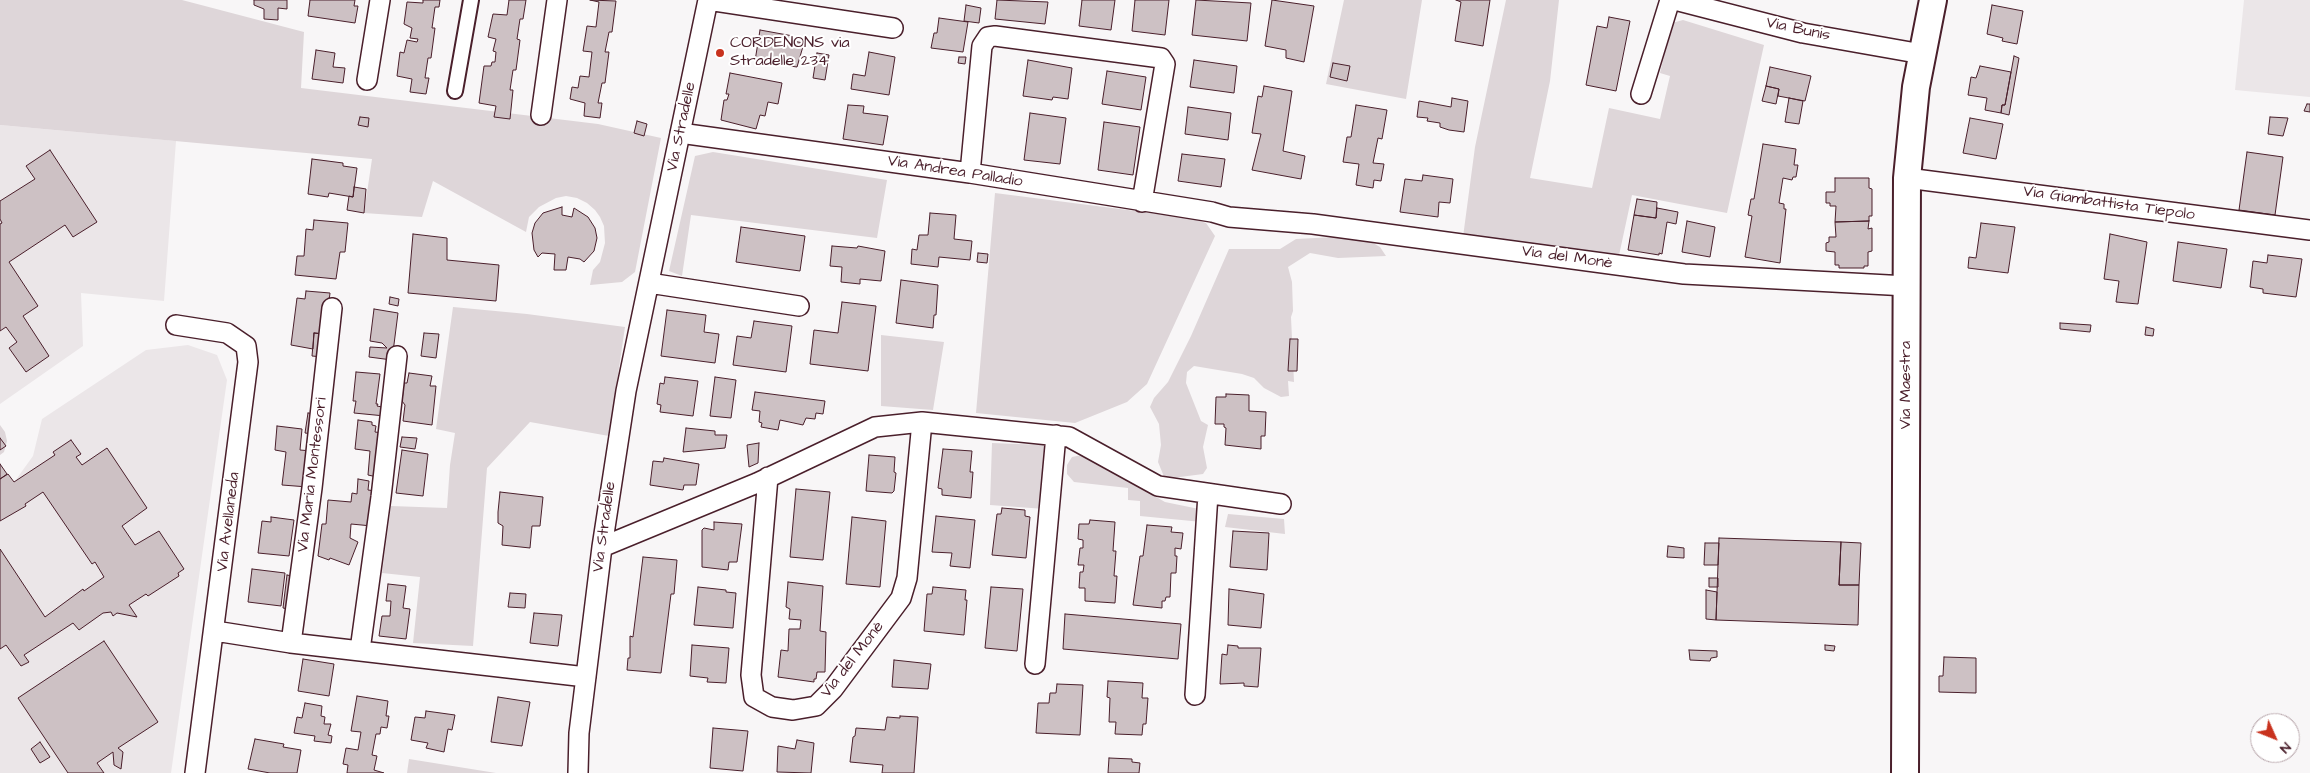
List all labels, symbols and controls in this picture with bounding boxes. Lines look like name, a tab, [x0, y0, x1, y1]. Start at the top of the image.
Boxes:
street label: Via Bunis	[1764, 14, 1832, 46]
place label: CORDENONS via Stradelle 234	[730, 34, 850, 72]
marker: CORDENONS via Stradelle 234	[714, 47, 726, 59]
street label: Via Stradelle	[663, 80, 701, 174]
street label: Via Andrea Palladio	[886, 152, 1024, 192]
street label: Via Giambattista Tiepolo	[2022, 182, 2196, 226]
street label: Via del Monè	[1520, 242, 1614, 274]
street label: Via Maestra	[1897, 341, 1917, 429]
street label: Via Maria Montessori	[294, 396, 332, 554]
street label: Via Avellaneda	[213, 471, 245, 573]
street label: Via Stradelle	[589, 480, 621, 574]
street label: Via del Monè	[817, 618, 889, 702]
north arrow	[2250, 713, 2300, 763]
text: N	[2275, 738, 2295, 758]

